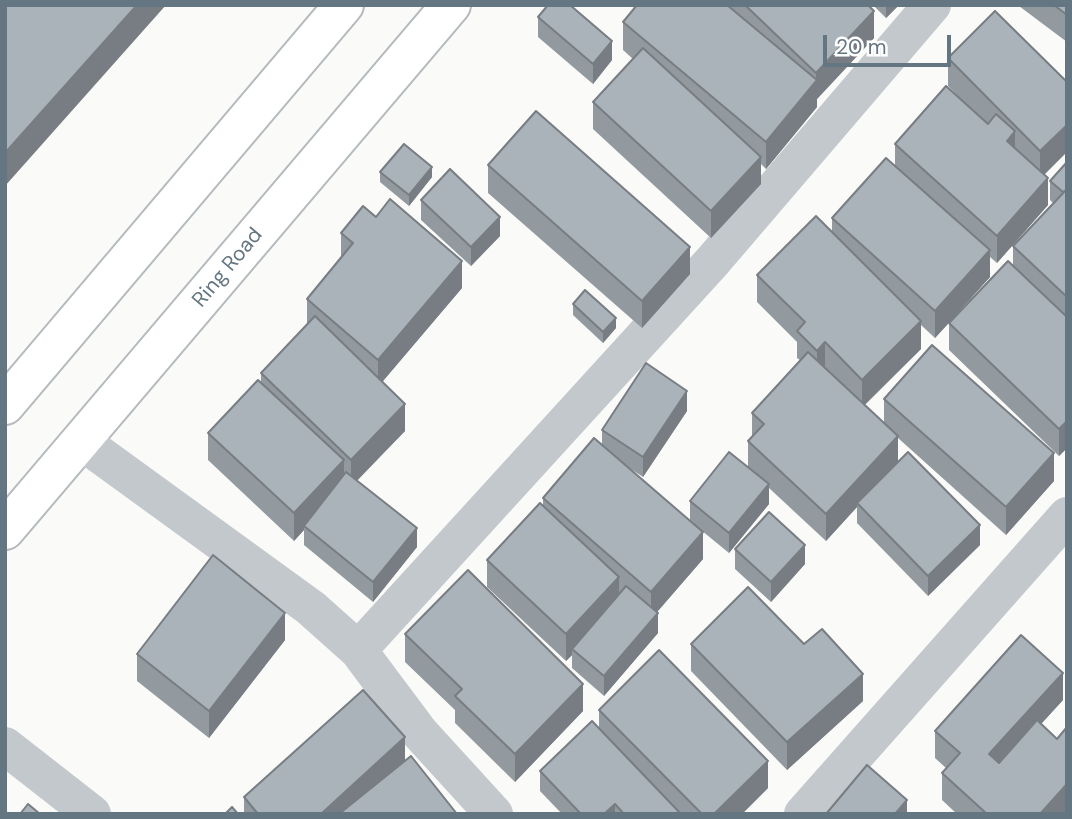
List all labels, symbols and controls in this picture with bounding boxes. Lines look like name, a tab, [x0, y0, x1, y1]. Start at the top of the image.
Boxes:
scale bar	[827, 21, 955, 65]
text: 20 m	[836, 33, 887, 61]
street label: Ring Road	[188, 223, 268, 313]

